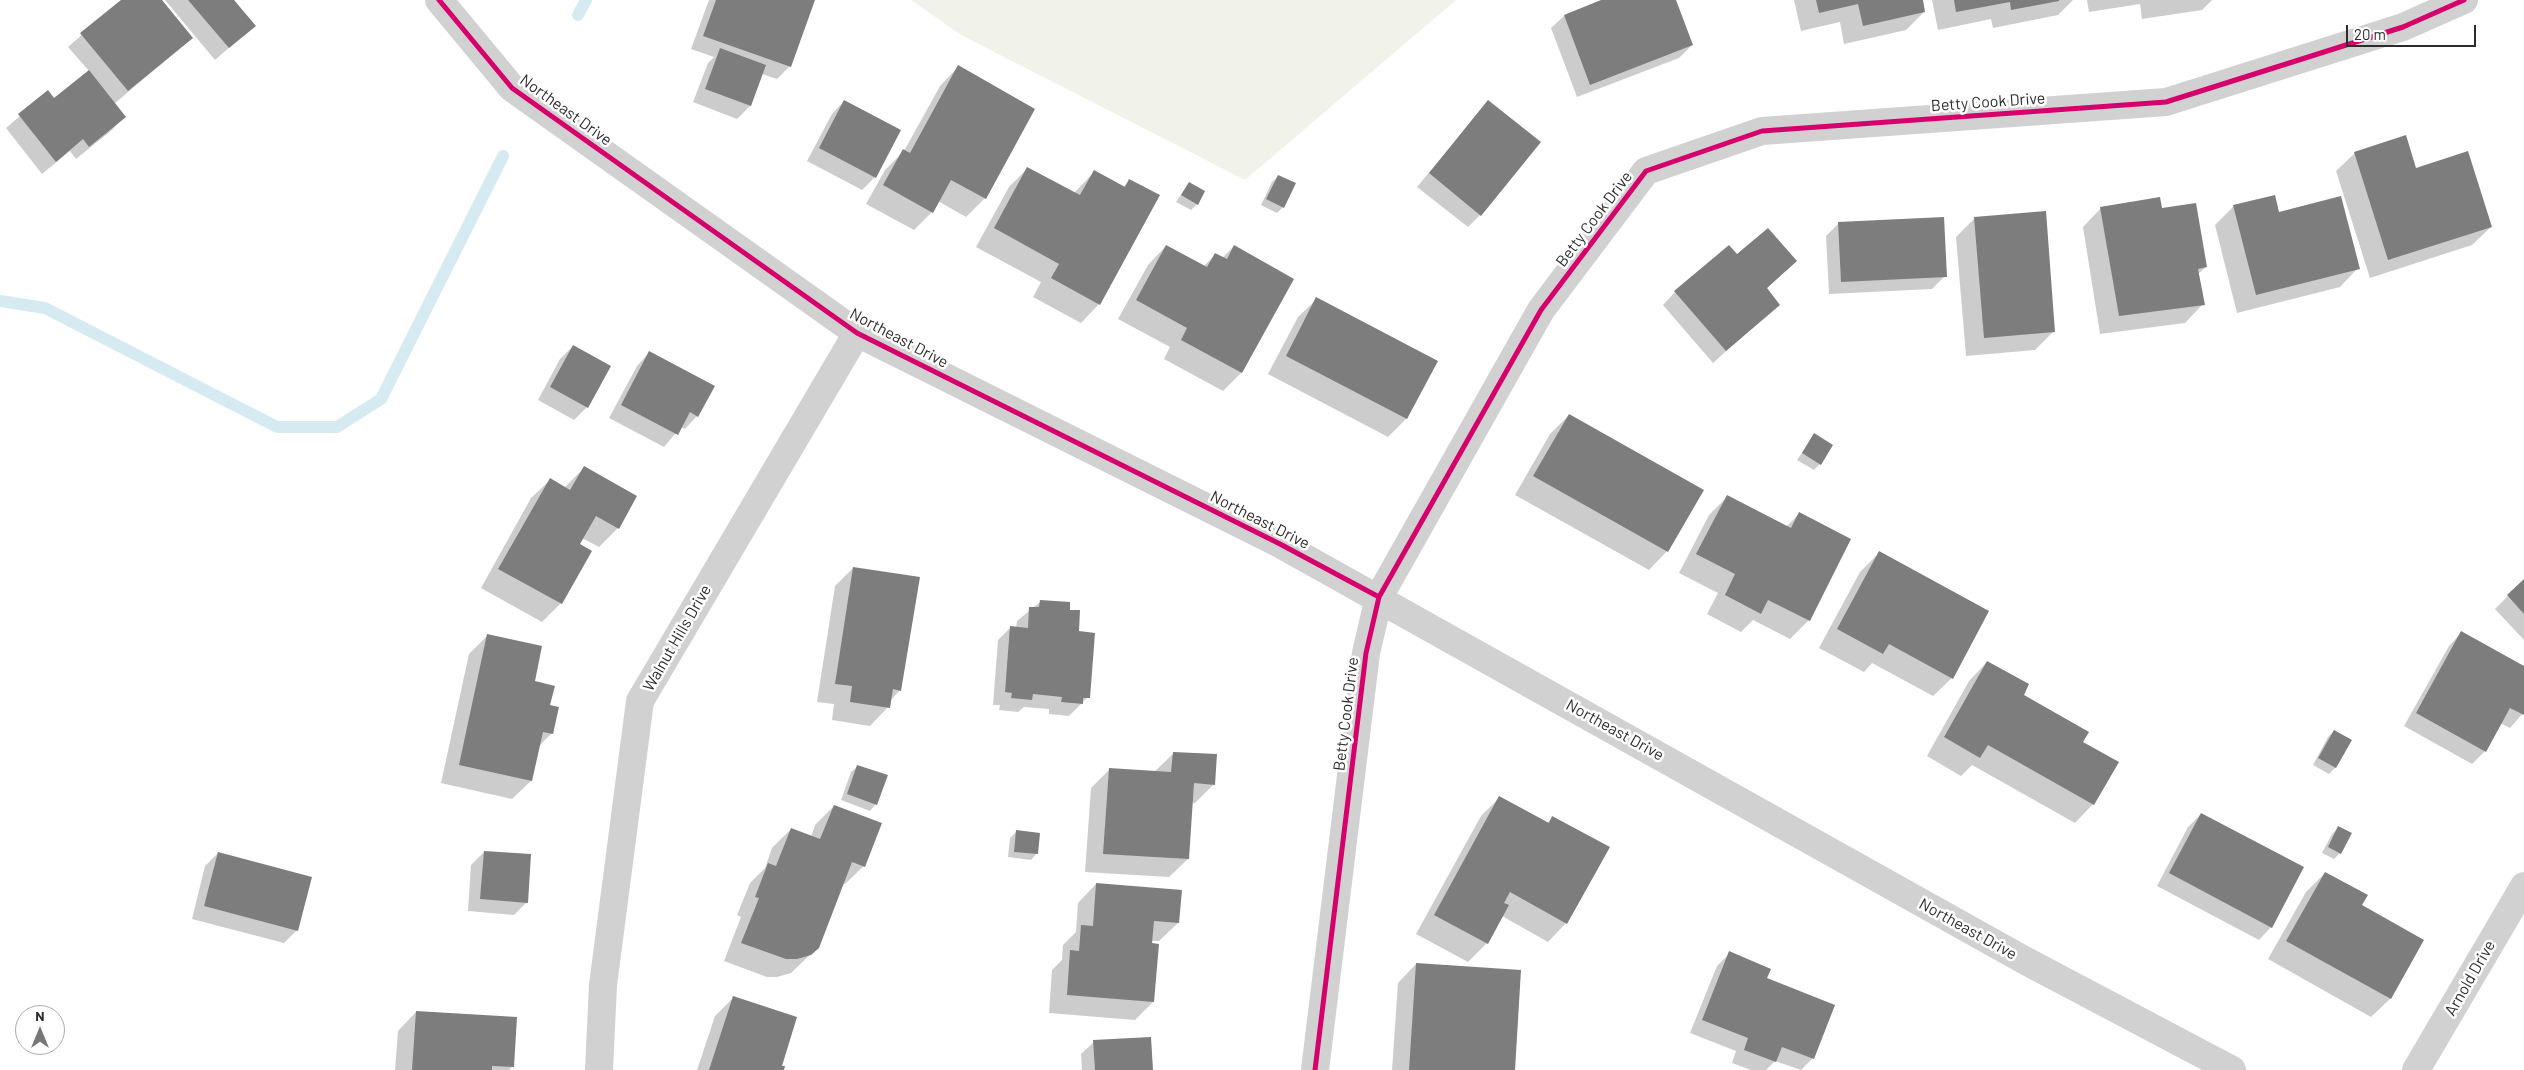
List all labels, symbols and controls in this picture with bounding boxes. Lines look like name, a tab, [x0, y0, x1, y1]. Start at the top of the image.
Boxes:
scale bar	[2349, 15, 2479, 47]
text: 20 m	[2354, 25, 2386, 43]
street label: Northeast Drive	[516, 70, 616, 150]
street label: Betty Cook Drive	[1930, 88, 2046, 116]
street label: Betty Cook Drive	[1552, 167, 1636, 271]
street label: Northeast Drive	[846, 304, 952, 372]
street label: Northeast Drive	[1207, 487, 1313, 553]
street label: Walnut Hills Drive	[639, 581, 715, 695]
street label: Betty Cook Drive	[1329, 656, 1363, 772]
street label: Northeast Drive	[1563, 695, 1667, 765]
street label: Northeast Drive	[1916, 894, 2020, 964]
street label: Arnold Drive	[2441, 937, 2499, 1019]
north arrow	[15, 1005, 65, 1055]
text: N	[35, 1007, 45, 1024]

